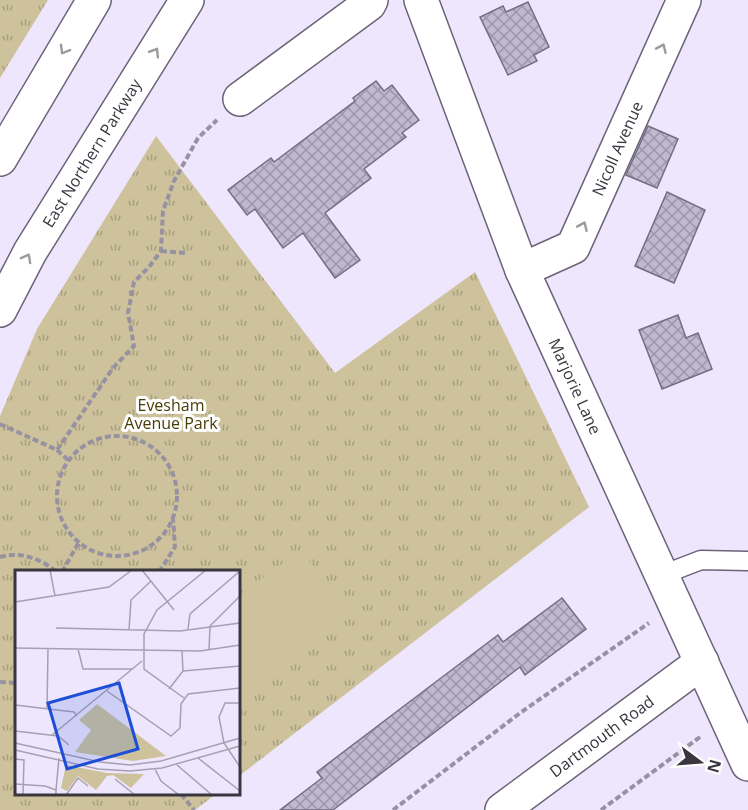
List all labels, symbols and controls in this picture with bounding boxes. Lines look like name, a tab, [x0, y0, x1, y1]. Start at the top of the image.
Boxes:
one-way arrow	[655, 43, 667, 54]
one-way arrow	[60, 44, 72, 55]
one-way arrow	[147, 48, 159, 58]
street label: East Northern Parkway	[37, 74, 147, 231]
street label: Nicoll Avenue	[586, 98, 648, 199]
one-way arrow	[576, 221, 588, 232]
one-way arrow	[20, 254, 31, 265]
street label: Marjorie Lane	[544, 335, 607, 438]
park label: Evesham Avenue Park	[124, 394, 218, 434]
inset map	[15, 570, 240, 795]
street label: Dartmouth Road	[545, 690, 658, 782]
north arrow	[670, 732, 730, 792]
text: N	[702, 757, 727, 775]

